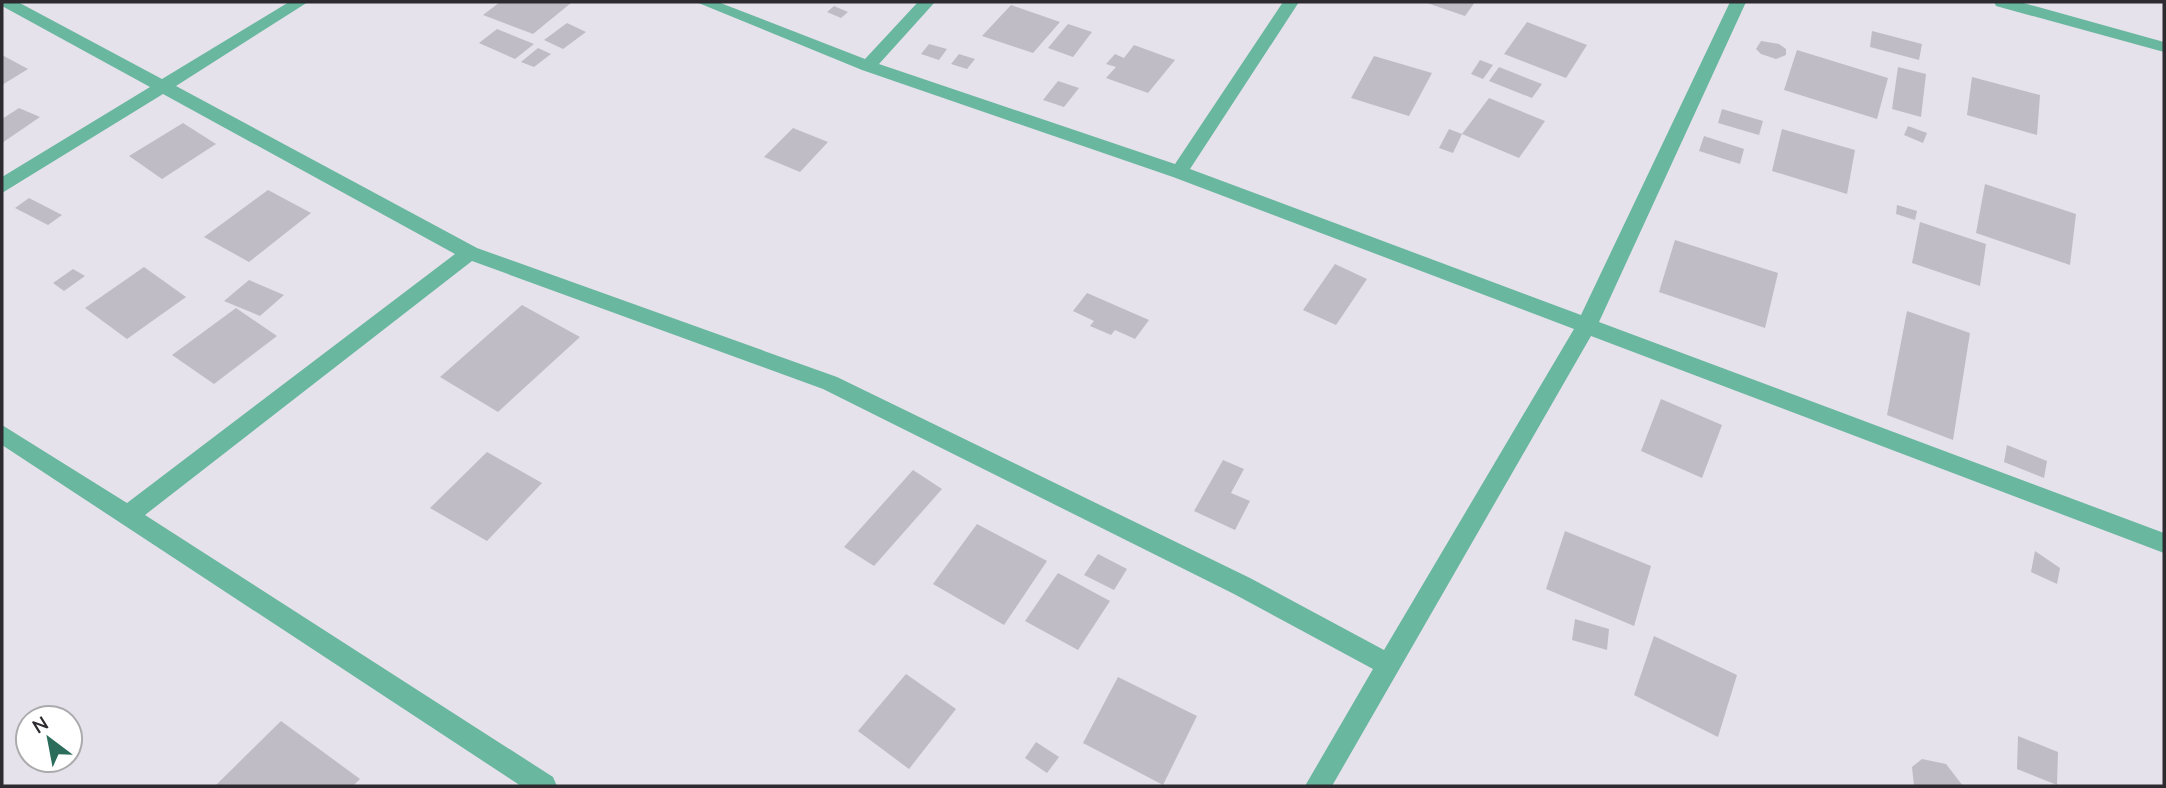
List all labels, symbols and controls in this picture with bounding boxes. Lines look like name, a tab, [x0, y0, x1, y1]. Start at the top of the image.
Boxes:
north arrow	[14, 704, 84, 774]
text: N	[28, 711, 53, 740]

